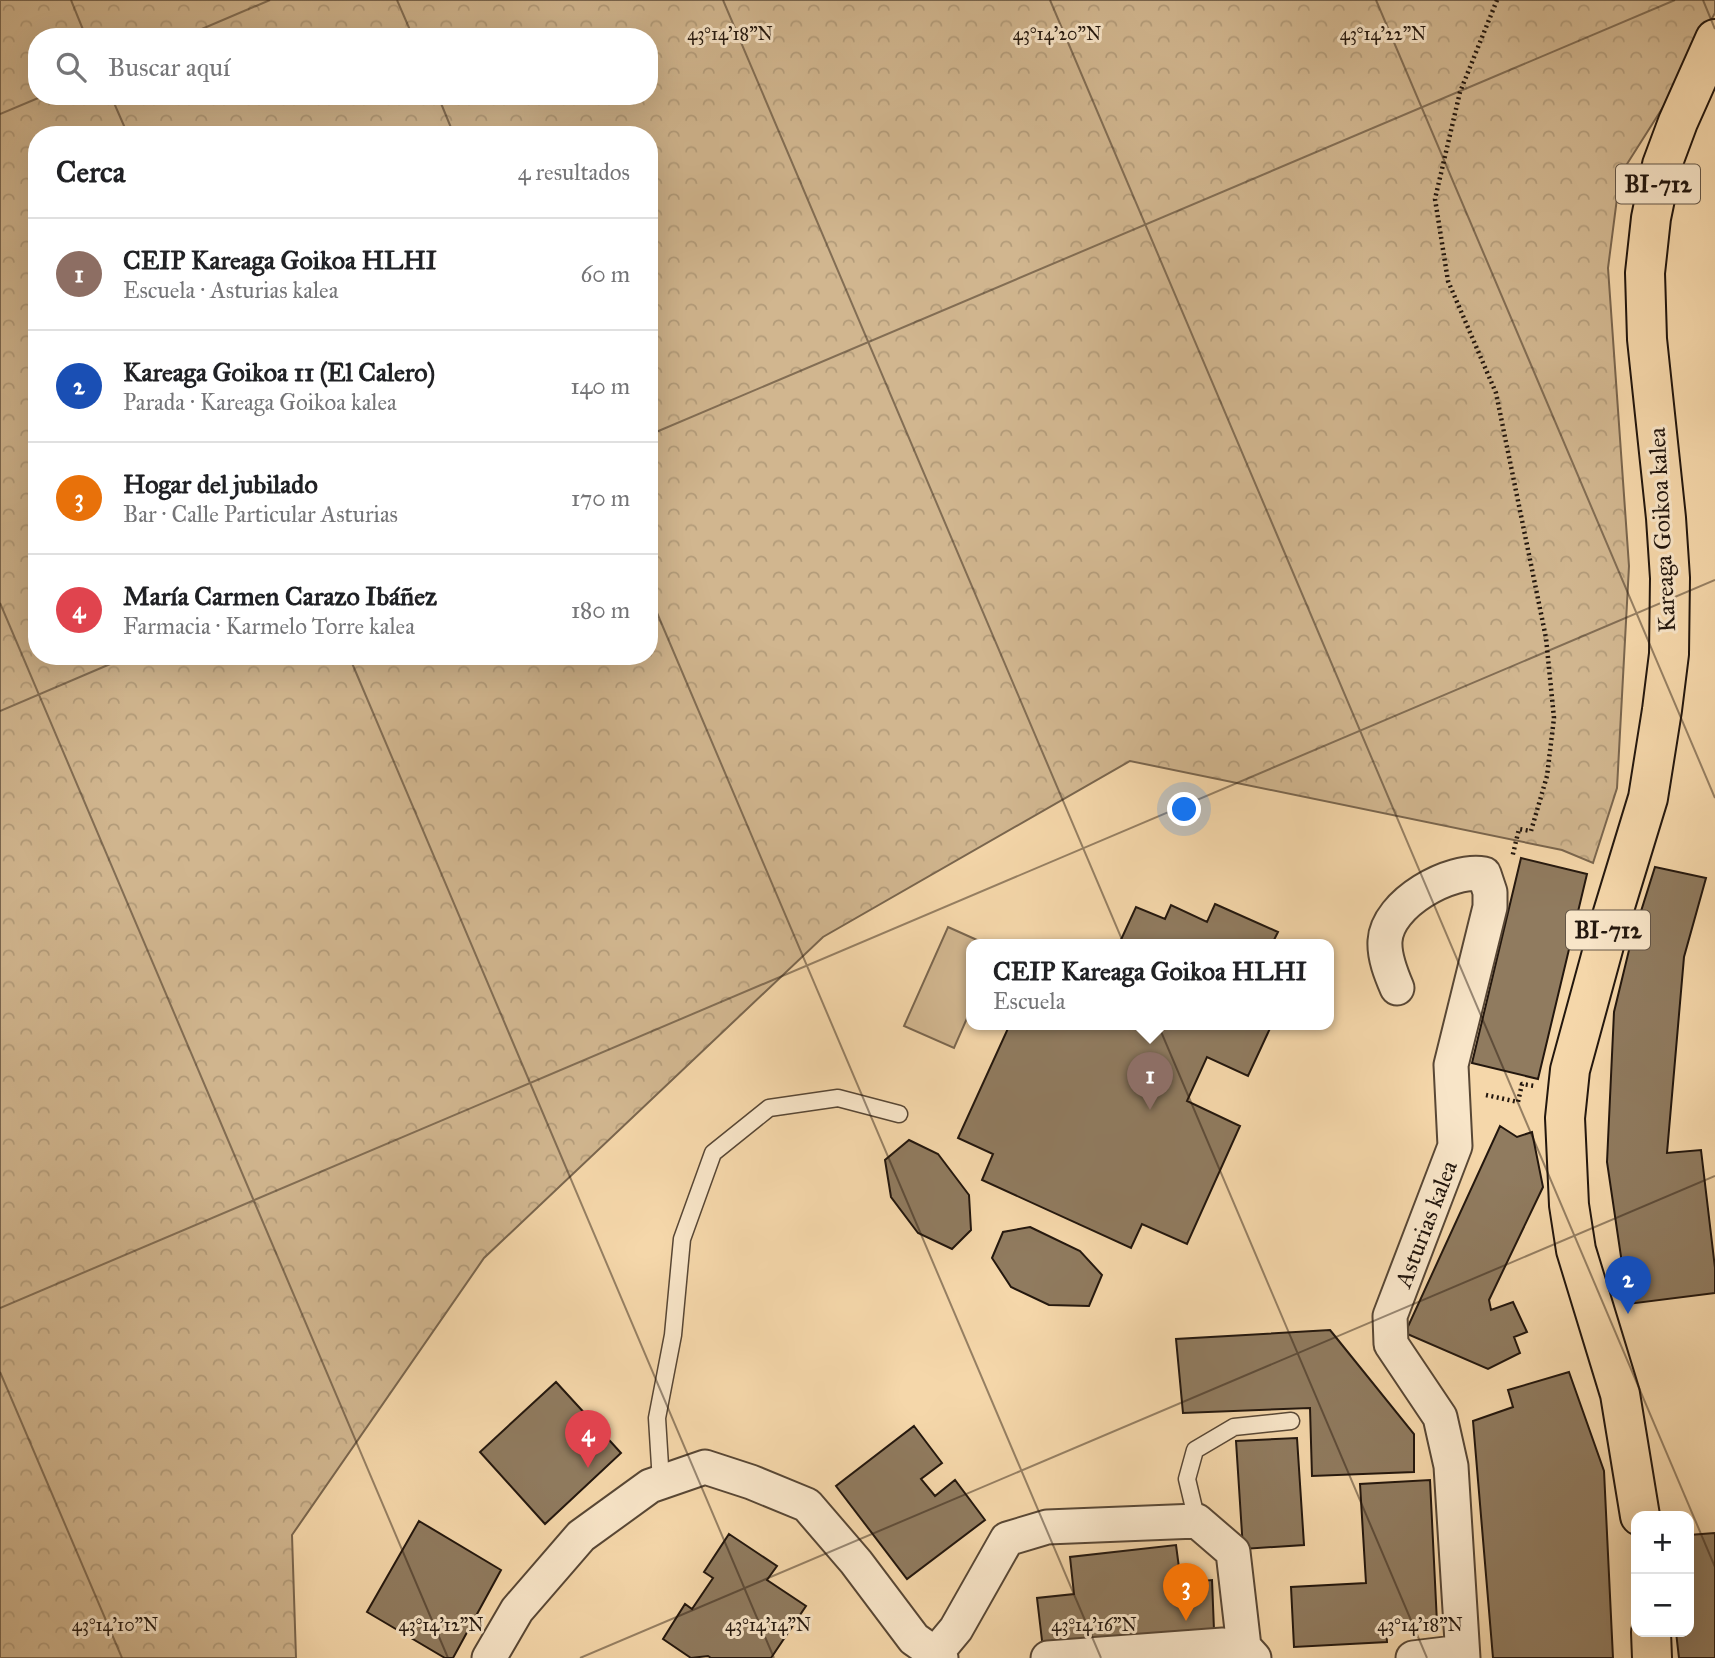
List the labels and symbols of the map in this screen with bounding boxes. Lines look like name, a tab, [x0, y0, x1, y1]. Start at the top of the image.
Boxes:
text: 43°14'18"N	[687, 23, 773, 45]
text: 43°14'20"N	[1013, 23, 1101, 45]
text: 43°14'22"N	[1340, 23, 1426, 45]
road number: BI-712	[1616, 164, 1700, 204]
street label: Kareaga Goikoa kalea	[1642, 426, 1682, 633]
your location	[1167, 792, 1201, 826]
road number: BI-712	[1566, 911, 1650, 950]
pin: 1	[1127, 1052, 1173, 1110]
street label: Asturias kalea	[1388, 1155, 1464, 1293]
pin: 2	[1605, 1256, 1651, 1314]
pin: 4	[565, 1410, 611, 1468]
pin: 3	[1163, 1563, 1209, 1621]
text: 43°14'10"N	[72, 1614, 158, 1636]
text: 43°14'12"N	[399, 1614, 484, 1636]
text: 43°14'14"N	[725, 1614, 811, 1636]
text: 43°14'16"N	[1051, 1614, 1137, 1636]
text: 43°14'18"N	[1377, 1614, 1463, 1636]

